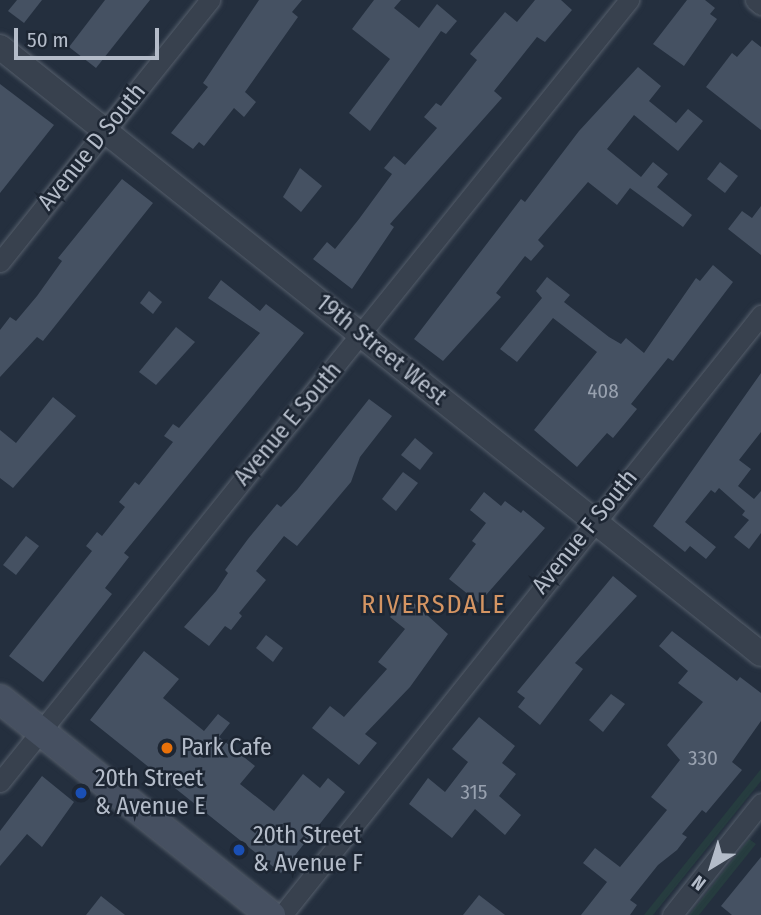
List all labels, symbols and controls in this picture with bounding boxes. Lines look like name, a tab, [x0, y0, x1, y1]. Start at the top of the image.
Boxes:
scale bar	[18, 14, 163, 58]
text: 50 m	[27, 27, 69, 53]
street label: Avenue D South	[32, 78, 152, 216]
street label: 19th Street West	[310, 289, 452, 411]
street label: Avenue E South	[228, 356, 348, 492]
house number: 408	[587, 378, 619, 404]
street label: Avenue F South	[526, 464, 644, 600]
district label: RIVERSDALE	[362, 589, 506, 621]
place label: Park Cafe	[181, 734, 272, 762]
marker: Park Cafe	[159, 740, 175, 756]
house number: 330	[688, 745, 718, 771]
place label: 20th Street & Avenue E	[95, 765, 206, 821]
house number: 315	[461, 779, 487, 805]
marker: 20th Street & Avenue E	[73, 785, 89, 801]
place label: 20th Street & Avenue F	[253, 822, 363, 878]
north arrow	[677, 831, 747, 901]
marker: 20th Street & Avenue F	[231, 842, 247, 858]
text: N	[687, 870, 710, 896]

